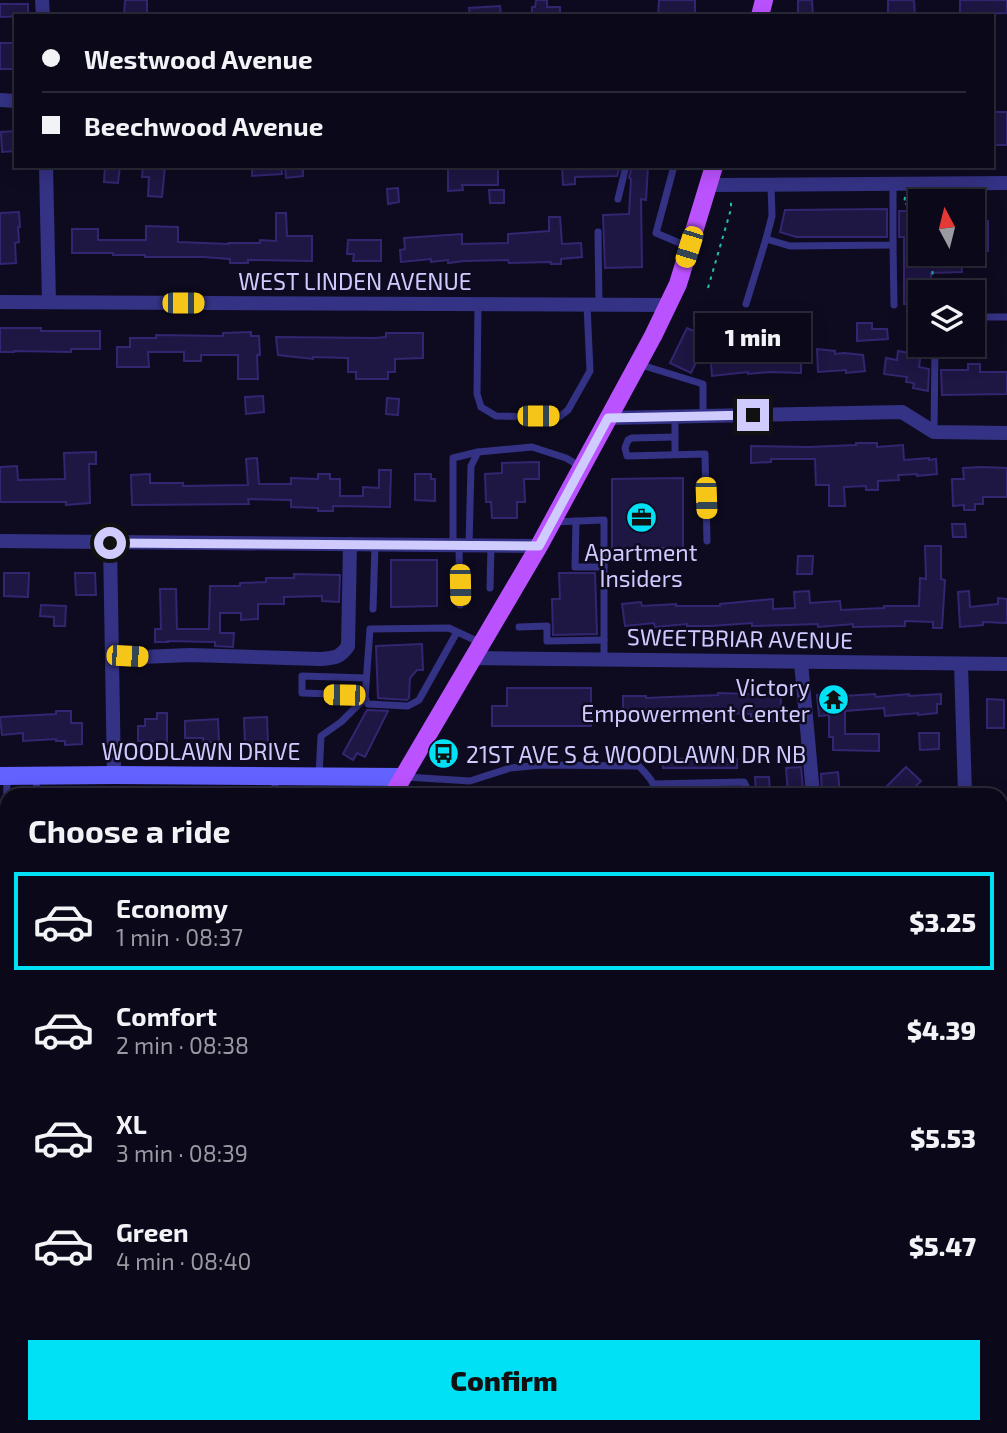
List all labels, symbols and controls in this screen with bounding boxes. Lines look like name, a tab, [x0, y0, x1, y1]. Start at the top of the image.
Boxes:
text: Westwood Avenue	[84, 43, 313, 74]
text: Beechwood Avenue	[84, 110, 323, 141]
north arrow	[908, 189, 985, 266]
map controls	[908, 189, 985, 357]
car	[673, 224, 706, 270]
street label: WEST LINDEN AVENUE	[238, 267, 472, 295]
button: layers	[908, 280, 985, 357]
car	[163, 293, 205, 314]
callout: 1 min	[695, 314, 811, 362]
text: 1 min	[725, 323, 781, 351]
route end	[737, 399, 769, 431]
car	[518, 406, 560, 427]
car	[695, 477, 718, 519]
office icon: Apartment Insiders	[624, 501, 658, 535]
route start	[94, 527, 126, 559]
place label: Apartment Insiders	[585, 538, 698, 592]
car	[450, 564, 471, 606]
street label: SWEETBRIAR AVENUE	[627, 622, 853, 654]
car	[106, 644, 149, 668]
place label: Victory Empowerment Center	[581, 673, 810, 727]
temple icon: Victory Empowerment Center	[816, 683, 850, 717]
car	[323, 684, 366, 706]
street label: WOODLAWN DRIVE	[102, 737, 300, 765]
bus stop icon: 21ST AVE S & WOODLAWN DR NB	[426, 737, 460, 771]
place label: 21ST AVE S & WOODLAWN DR NB	[466, 740, 806, 768]
text: Choose a ride	[28, 811, 231, 849]
icon: car	[32, 890, 95, 953]
text: Economy	[116, 892, 228, 923]
text: $3.25	[909, 906, 976, 937]
text: 1 min · 08:37	[116, 923, 243, 951]
icon: car	[32, 998, 95, 1061]
text: Comfort	[116, 1000, 217, 1031]
text: $4.39	[907, 1014, 976, 1045]
text: 2 min · 08:38	[116, 1031, 249, 1059]
icon: car	[32, 1106, 95, 1169]
text: XL	[116, 1108, 147, 1139]
text: $5.53	[910, 1122, 976, 1153]
text: 3 min · 08:39	[116, 1139, 248, 1167]
icon: car	[32, 1214, 95, 1277]
text: Green	[116, 1216, 189, 1247]
text: $5.47	[909, 1230, 976, 1261]
text: 4 min · 08:40	[116, 1247, 251, 1275]
button: Confirm	[28, 1340, 980, 1420]

